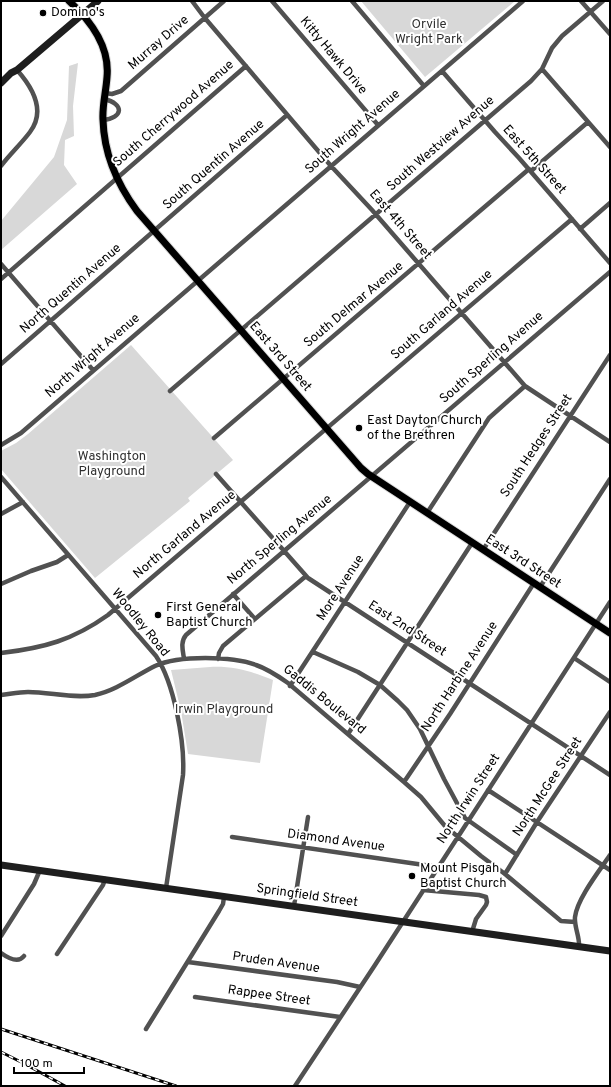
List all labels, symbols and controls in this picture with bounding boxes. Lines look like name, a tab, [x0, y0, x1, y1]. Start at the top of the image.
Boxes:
place label: Domino's	[51, 5, 105, 21]
marker: Domino's	[38, 8, 48, 18]
street label: Murray Drive	[125, 12, 193, 74]
street label: Kitty Hawk Drive	[296, 14, 370, 98]
park label: Orvile Wright Park	[395, 17, 463, 48]
street label: South Cherrywood Avenue	[110, 57, 238, 171]
street label: South Wright Avenue	[302, 86, 404, 178]
street label: South Westview Avenue	[384, 93, 498, 195]
street label: South Quentin Avenue	[160, 117, 268, 213]
street label: East 5th Street	[499, 122, 569, 198]
street label: East 4th Street	[365, 187, 435, 263]
street label: North Quentin Avenue	[17, 241, 125, 337]
street label: South Delmar Avenue	[301, 259, 407, 351]
street label: South Garland Avenue	[388, 267, 496, 363]
street label: South Sperling Avenue	[437, 309, 547, 407]
street label: North Wright Avenue	[42, 310, 144, 402]
street label: East 3rd Street	[245, 319, 315, 395]
street label: South Hedges Street	[498, 391, 576, 501]
place label: East Dayton Church of the Brethren	[367, 413, 482, 444]
marker: East Dayton Church of the Brethren	[354, 423, 364, 433]
park label: Washington Playground	[78, 449, 146, 480]
street label: North Garland Avenue	[130, 487, 240, 583]
street label: North Sperling Avenue	[224, 492, 336, 588]
street label: East 3rd Street	[482, 532, 564, 593]
street label: More Avenue	[314, 552, 368, 624]
street label: Woodley Road	[108, 586, 172, 660]
street label: East 2nd Street	[365, 598, 449, 660]
place label: First General Baptist Church	[166, 600, 252, 631]
marker: First General Baptist Church	[153, 610, 163, 620]
street label: North Harbine Avenue	[418, 619, 502, 735]
street label: Gaddis Boulevard	[279, 662, 369, 738]
park label: Irwin Playground	[175, 702, 273, 718]
street label: North McGee Street	[510, 734, 586, 840]
street label: North Irwin Street	[434, 751, 504, 847]
street label: Diamond Avenue	[286, 826, 386, 856]
place label: Mount Pisgah Baptist Church	[420, 861, 506, 892]
marker: Mount Pisgah Baptist Church	[407, 871, 417, 881]
street label: Springfield Street	[255, 881, 359, 911]
street label: Pruden Avenue	[231, 949, 321, 977]
street label: Rappee Street	[227, 982, 312, 1010]
scale bar	[14, 1049, 84, 1075]
text: 100 m	[20, 1056, 53, 1072]

